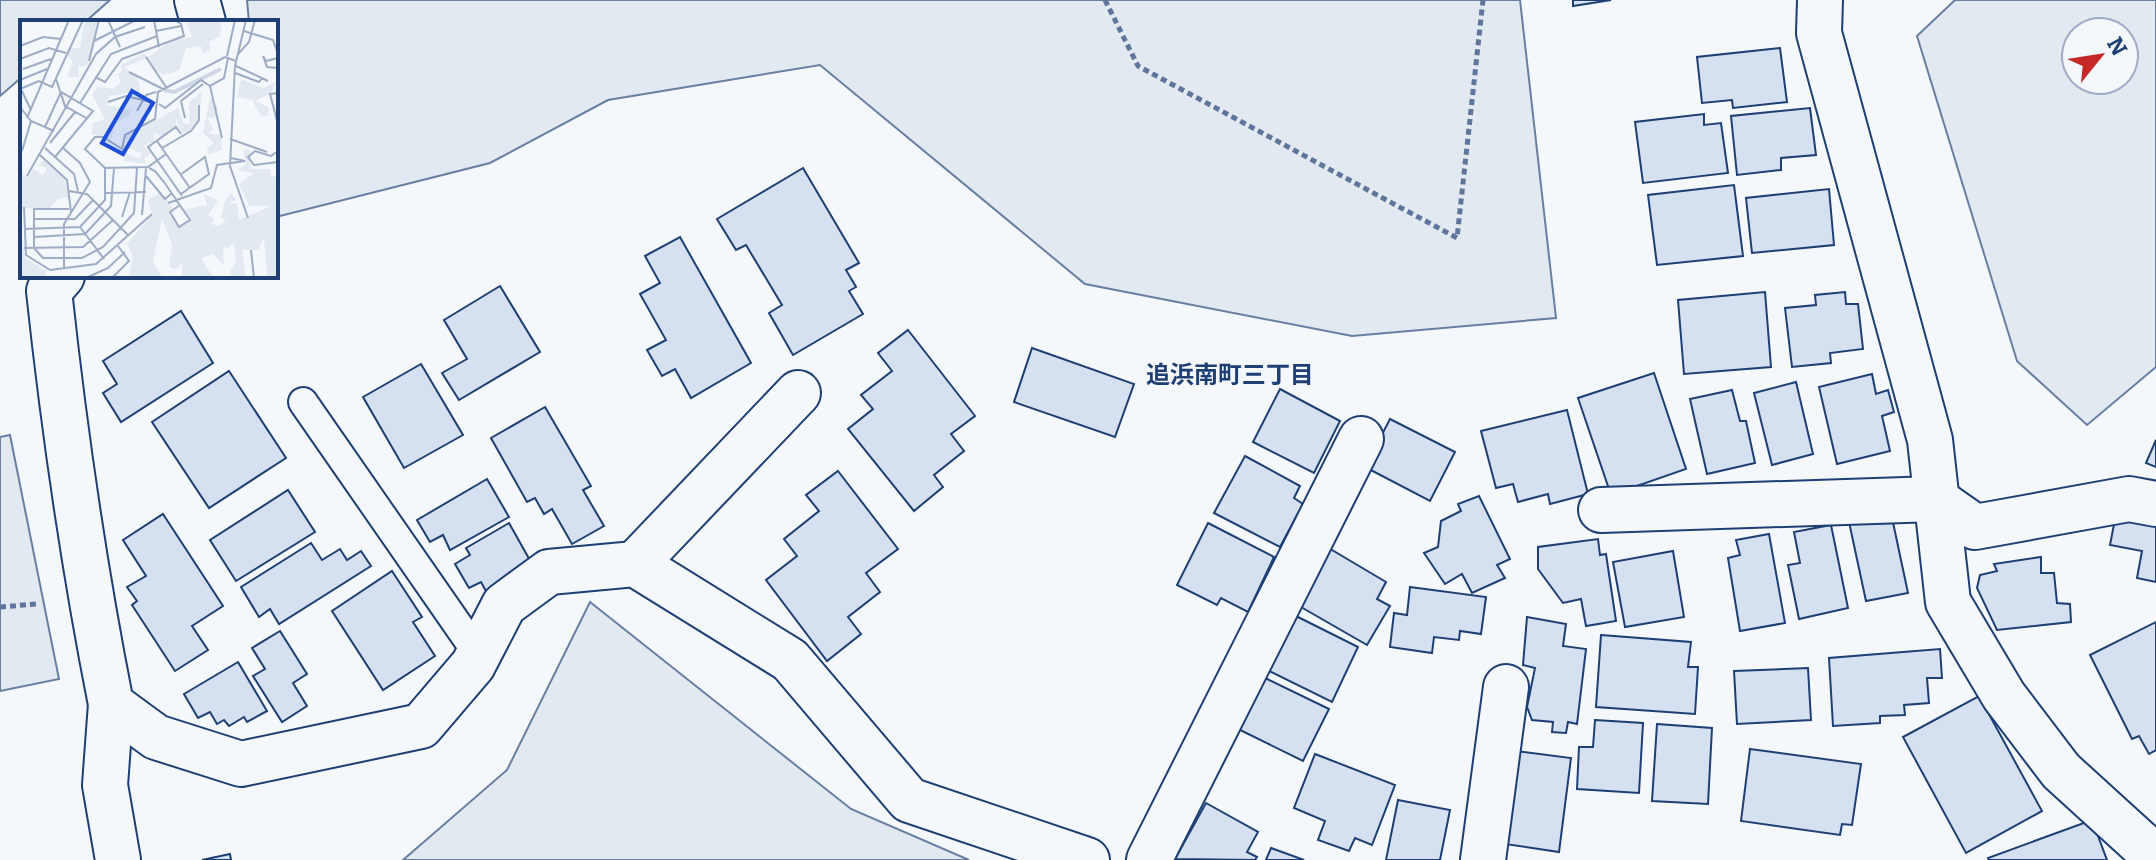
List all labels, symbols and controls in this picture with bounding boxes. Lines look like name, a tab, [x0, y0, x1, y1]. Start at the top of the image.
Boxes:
north arrow	[2060, 16, 2140, 96]
inset map	[20, 20, 278, 278]
text: N	[2101, 32, 2133, 60]
district label: 追浜南町三丁目	[1146, 361, 1314, 389]

